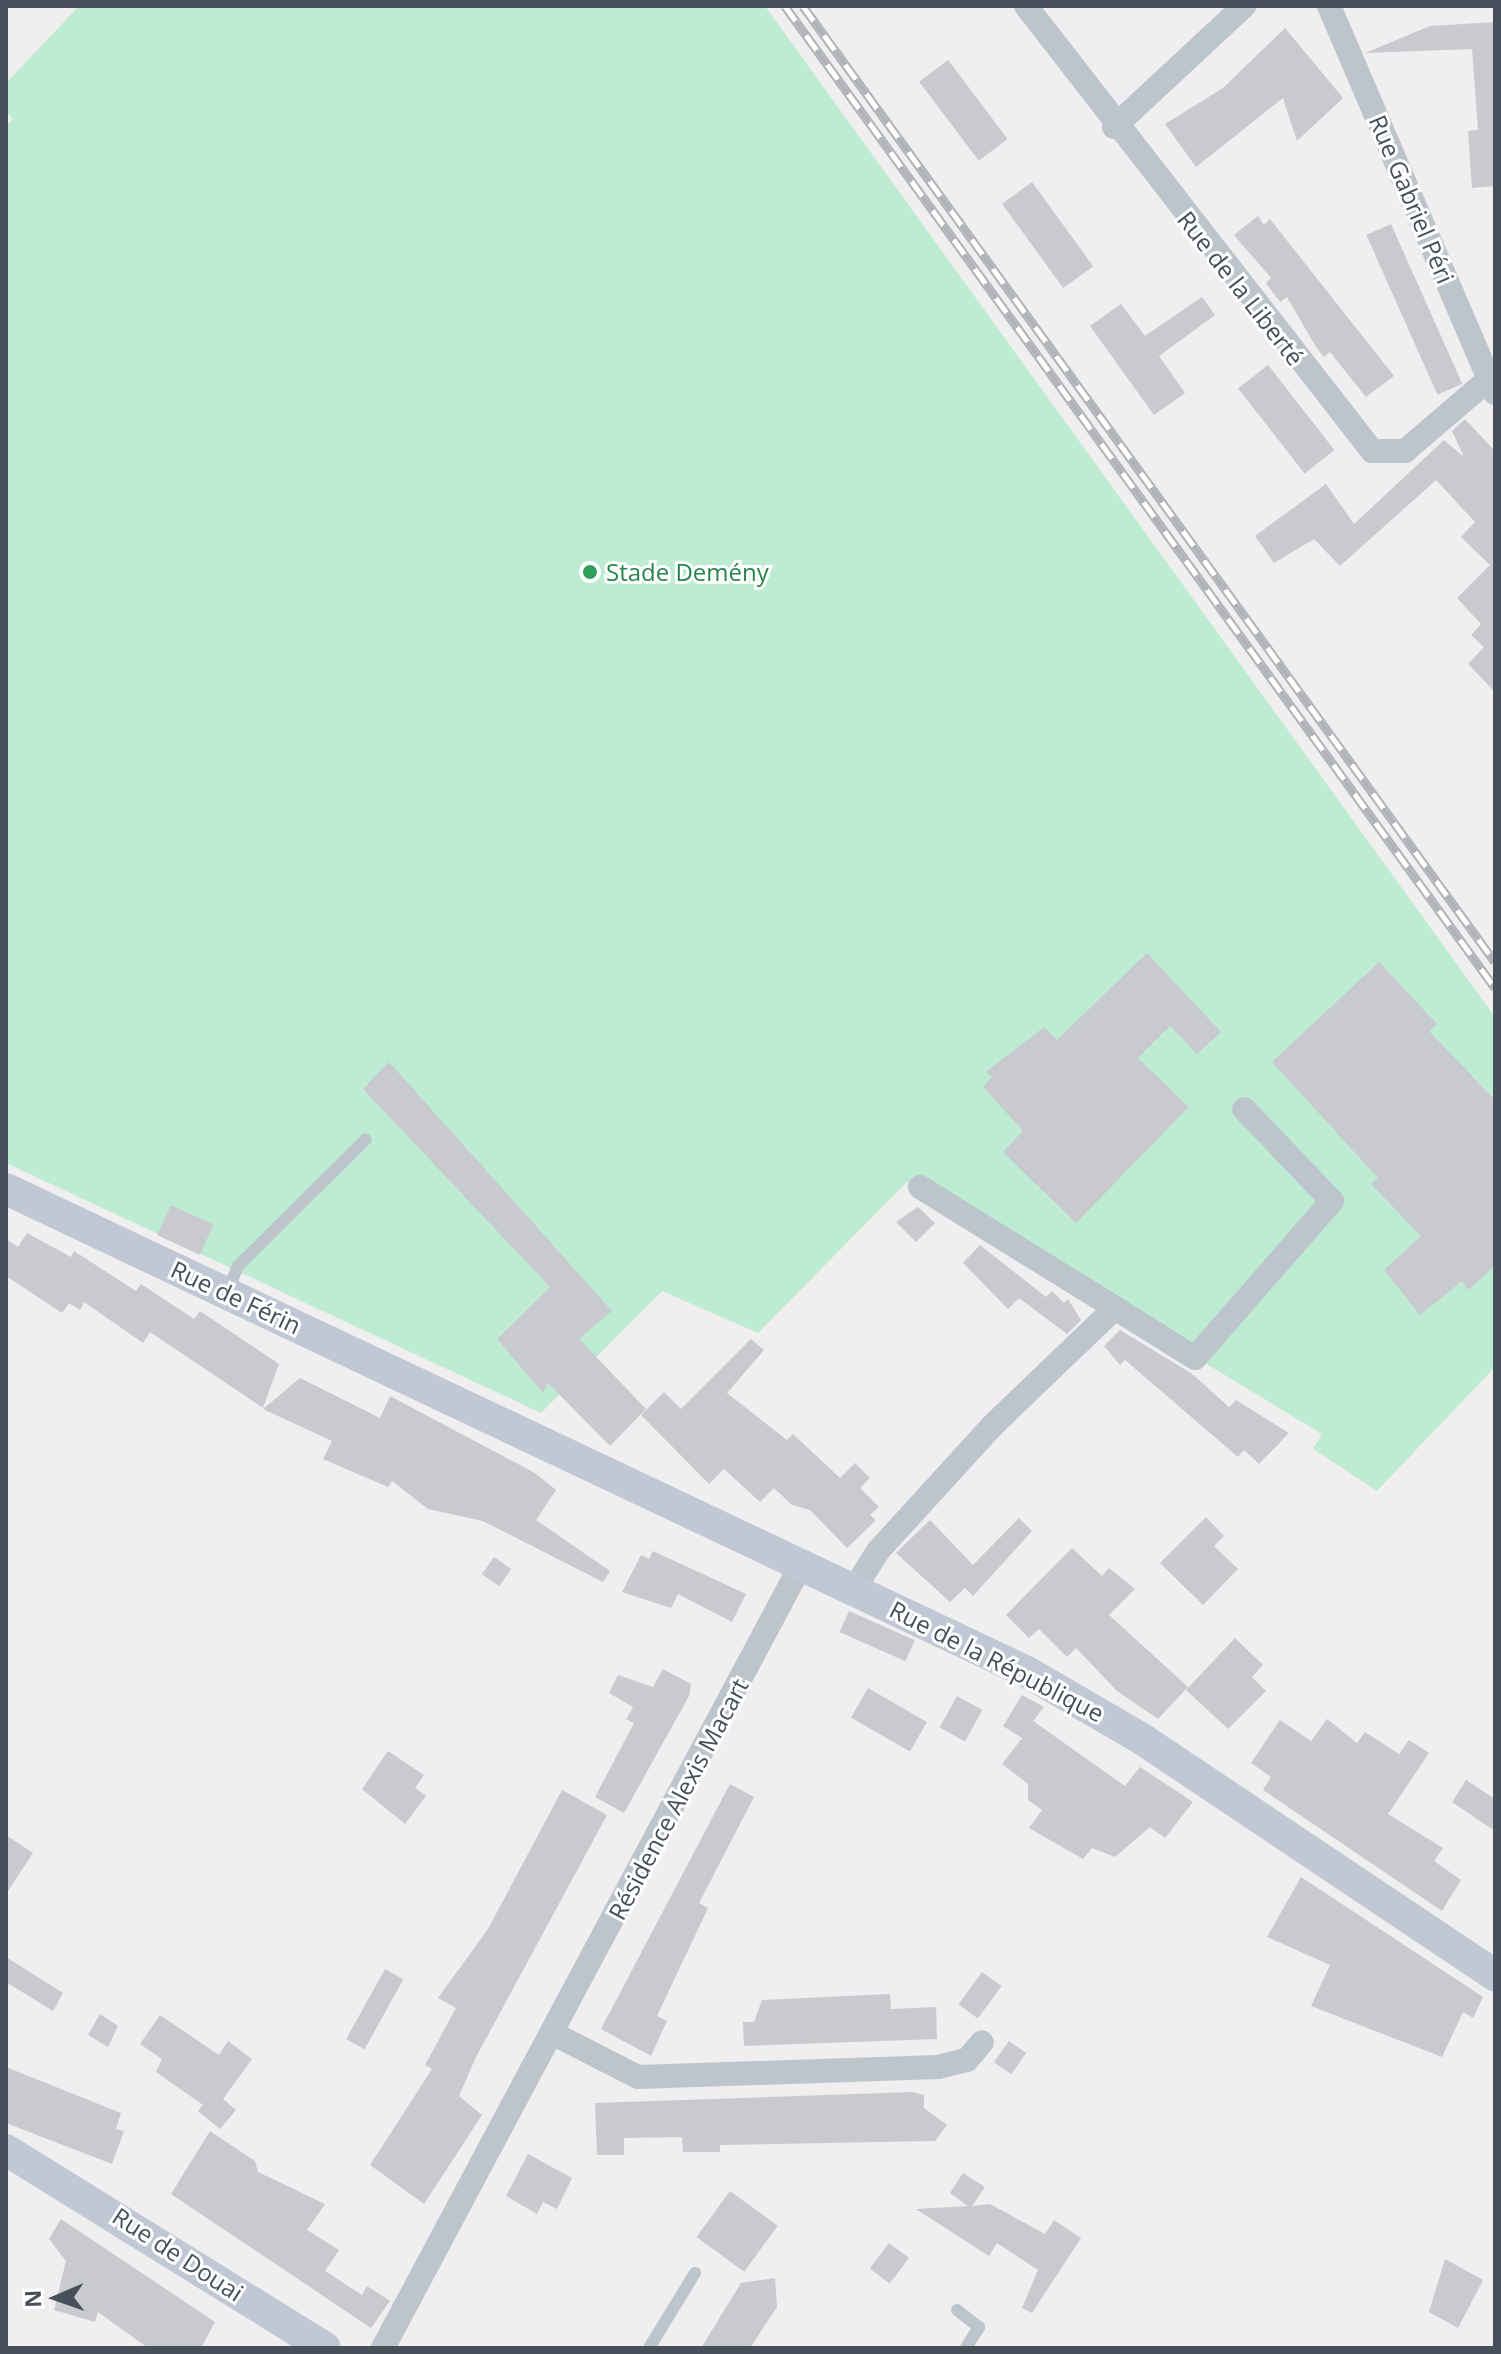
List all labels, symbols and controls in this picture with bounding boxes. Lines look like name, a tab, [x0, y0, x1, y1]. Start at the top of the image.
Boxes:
street label: Rue Gabriel Péri	[1364, 110, 1460, 288]
street label: Rue de la Liberté	[1172, 205, 1310, 371]
place label: Stade Demény	[606, 558, 769, 586]
marker: Stade Demény	[581, 563, 599, 581]
street label: Rue de Férin	[166, 1254, 306, 1340]
street label: Rue de la République	[885, 1594, 1109, 1728]
street label: Résidence Alexis Macart	[602, 1673, 754, 1925]
street label: Rue de Douai	[107, 2201, 249, 2307]
north arrow	[16, 2258, 96, 2338]
text: N	[17, 2289, 47, 2308]

